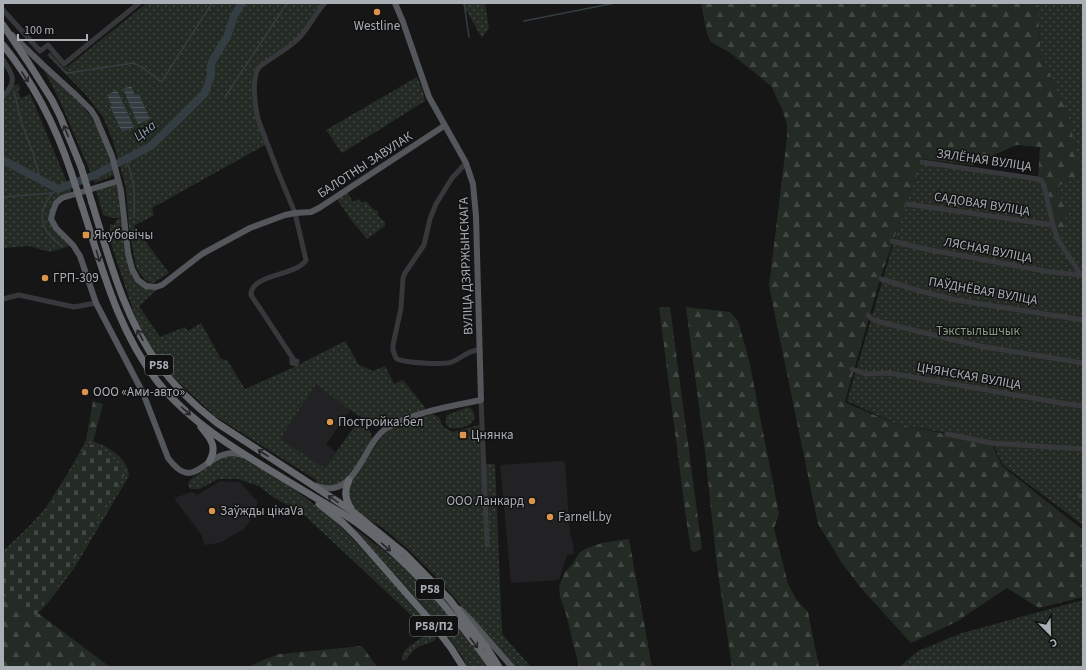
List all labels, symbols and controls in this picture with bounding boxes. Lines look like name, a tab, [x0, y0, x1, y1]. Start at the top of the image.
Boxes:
marker: Westline	[372, 7, 382, 17]
scale bar	[18, 16, 87, 42]
place label: Westline	[354, 17, 400, 35]
text: 100 m	[24, 22, 54, 39]
one-way arrow	[21, 71, 30, 82]
water label: Цна	[129, 115, 161, 146]
one-way arrow	[62, 126, 70, 138]
street label: БАЛОТНЫ ЗАВУЛАК	[314, 127, 416, 203]
street label: ЗЯЛЁНАЯ ВУЛІЦА	[935, 144, 1034, 176]
street label: САДОВАЯ ВУЛІЦА	[933, 188, 1032, 221]
street label: ВУЛІЦА ДЗЯРЖЫНСКАГА	[455, 196, 477, 335]
place label: Якубовічы	[94, 226, 153, 244]
marker: Якубовічы	[81, 230, 91, 240]
street label: ЛЯСНАЯ ВУЛІЦА	[942, 233, 1035, 268]
one-way arrow	[95, 249, 102, 262]
place label: ГРП-309	[53, 269, 99, 287]
marker: ГРП-309	[40, 273, 50, 283]
street label: ПАЎДНЁВАЯ ВУЛІЦА	[927, 273, 1040, 310]
park label: Тэкстыльшчык	[936, 322, 1021, 340]
one-way arrow	[136, 329, 144, 341]
road number: Р58	[145, 355, 173, 375]
street label: ЦНЯНСКАЯ ВУЛІЦА	[915, 358, 1023, 394]
place label: ООО «Ами-авто»	[93, 383, 185, 401]
marker: ООО «Ами-авто»	[80, 387, 90, 397]
one-way arrow	[180, 406, 190, 415]
place label: Постройка.бел	[338, 413, 423, 431]
marker: Постройка.бел	[325, 417, 335, 427]
place label: Цнянка	[471, 426, 514, 444]
marker: Цнянка	[458, 430, 468, 440]
one-way arrow	[257, 448, 269, 456]
place label: ООО Ланкард	[446, 492, 524, 510]
one-way arrow	[327, 494, 339, 502]
marker: ООО Ланкард	[527, 496, 537, 506]
place label: Заўжды цікаVа	[220, 502, 304, 520]
marker: Заўжды цікаVа	[207, 506, 217, 516]
place label: Farnell.by	[558, 508, 612, 526]
marker: Farnell.by	[545, 512, 555, 522]
one-way arrow	[381, 543, 391, 552]
road number: Р58	[416, 579, 444, 599]
north arrow	[1030, 614, 1070, 654]
road number: Р58/П2	[410, 616, 458, 636]
text: С	[1047, 635, 1060, 651]
one-way arrow	[470, 637, 478, 648]

